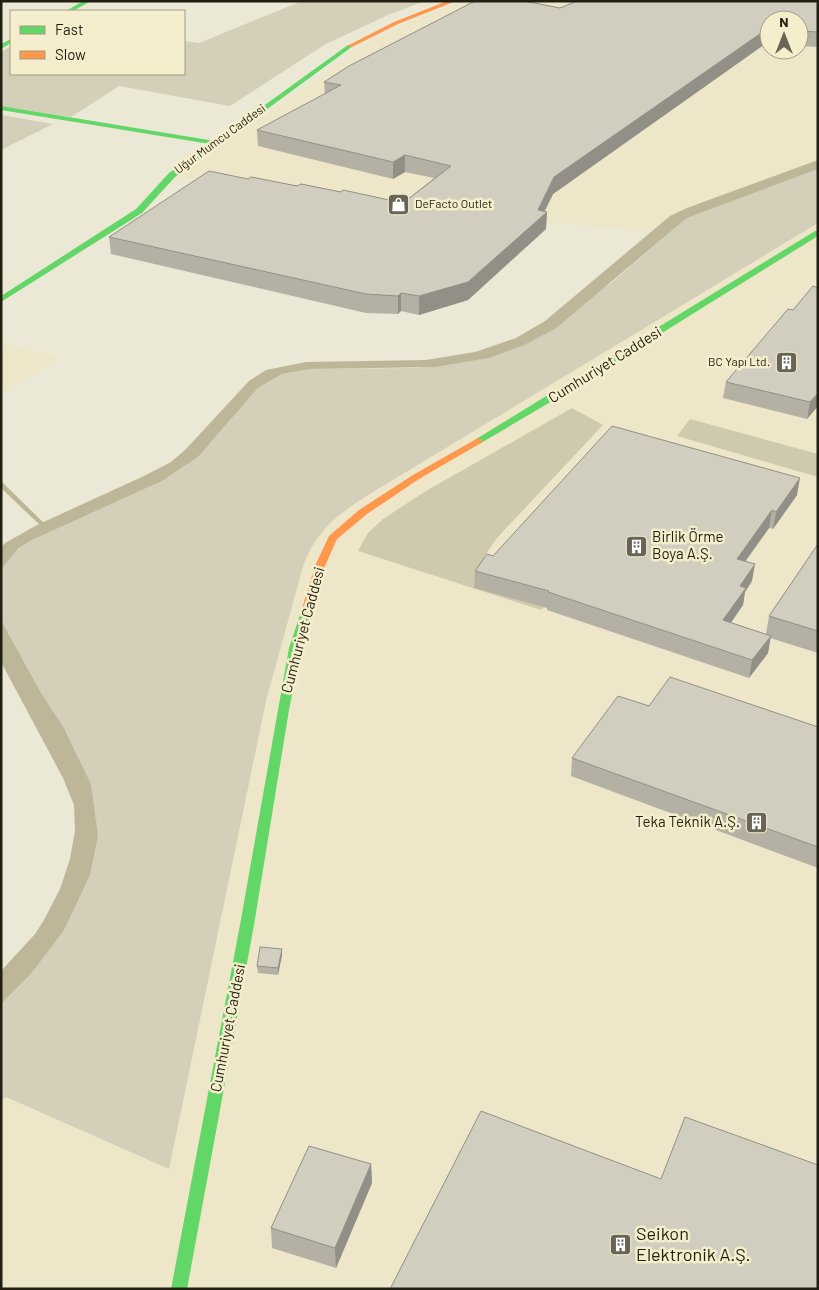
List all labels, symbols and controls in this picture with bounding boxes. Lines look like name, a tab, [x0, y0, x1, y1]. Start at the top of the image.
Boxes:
legend	[10, 10, 185, 75]
north arrow	[759, 10, 809, 60]
text: N	[779, 13, 789, 30]
text: Fast	[55, 20, 83, 38]
text: Slow	[55, 45, 86, 63]
street label: Uğur Mumcu Caddesi	[171, 101, 268, 176]
shop icon: DeFacto Outlet	[387, 192, 411, 216]
place label: DeFacto Outlet	[415, 196, 492, 210]
street label: Cumhuriyet Caddesi	[545, 322, 664, 406]
building icon: BC Yapı Ltd.	[774, 350, 798, 374]
place label: BC Yapı Ltd.	[708, 354, 770, 368]
place label: Birlik Örme Boya A.Ş.	[652, 527, 724, 562]
building icon: Birlik Örme Boya A.Ş.	[624, 534, 648, 558]
street label: Cumhuriyet Caddesi	[277, 565, 328, 695]
building icon: Teka Teknik A.Ş.	[744, 810, 768, 834]
place label: Teka Teknik A.Ş.	[635, 812, 740, 830]
street label: Cumhuriyet Caddesi	[206, 962, 248, 1093]
place label: Seikon Elektronik A.Ş.	[636, 1222, 751, 1265]
building icon: Seikon Elektronik A.Ş.	[608, 1232, 632, 1256]

